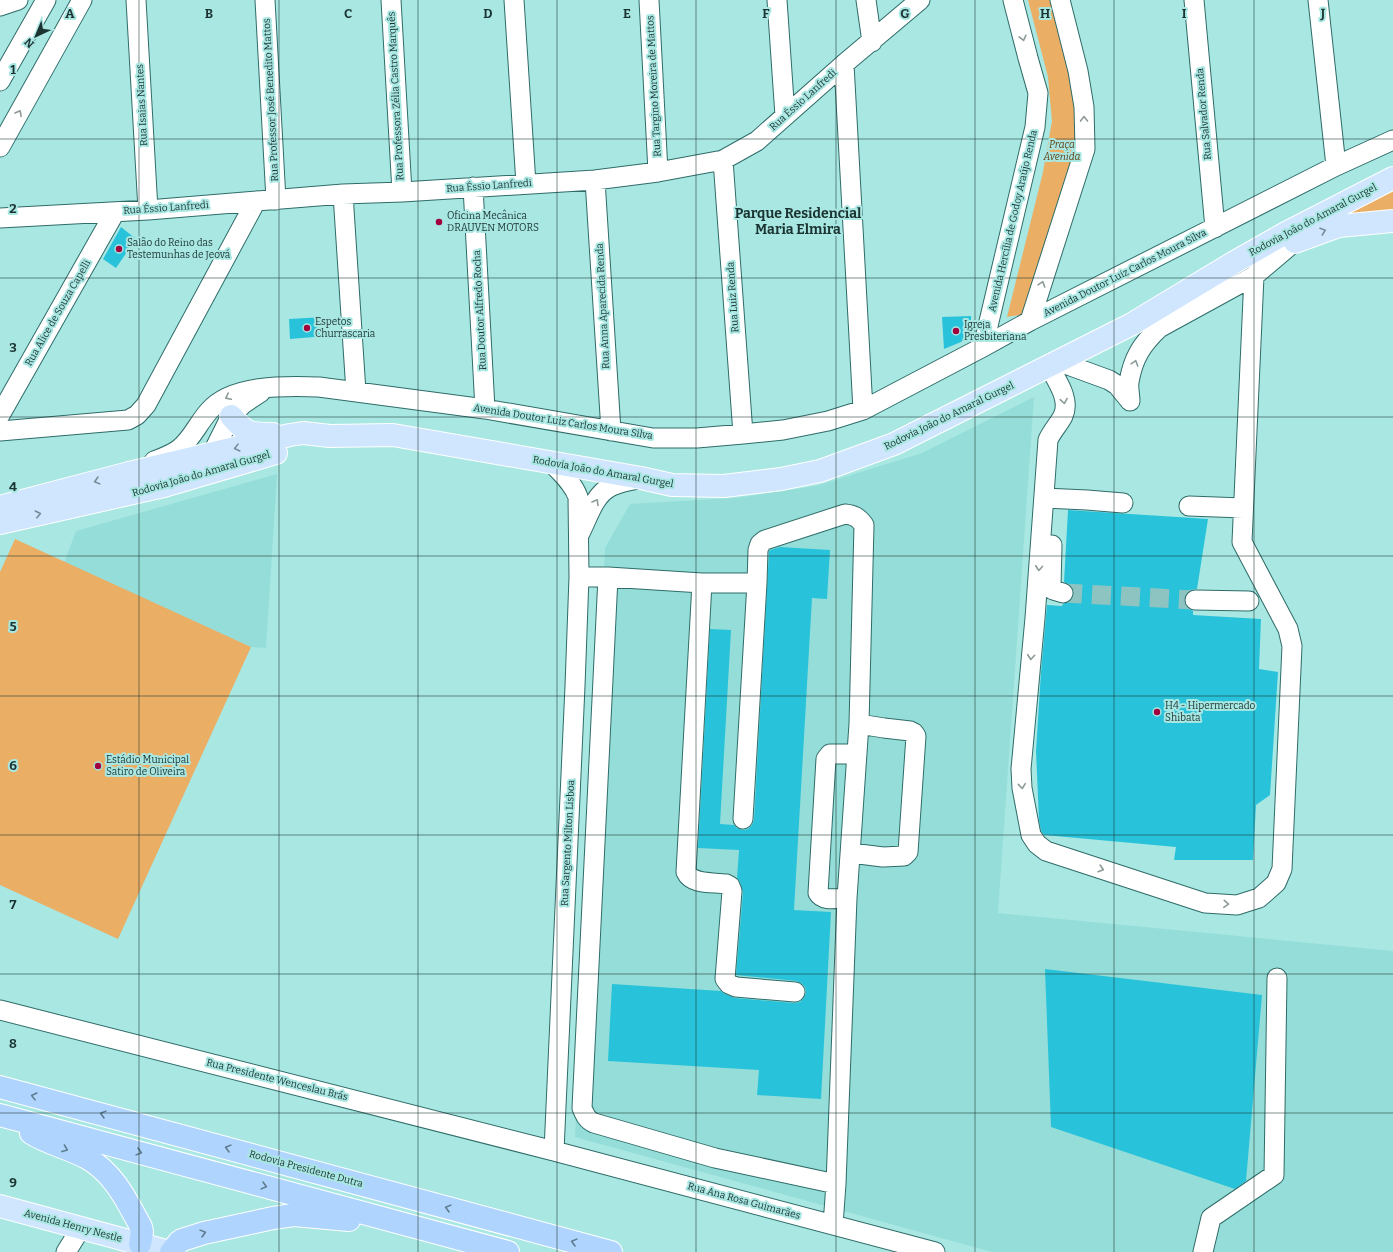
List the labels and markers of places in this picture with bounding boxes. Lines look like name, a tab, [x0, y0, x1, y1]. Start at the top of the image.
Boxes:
place label: Oficina Mecânica DRAUVEN MOTORS	[447, 209, 539, 234]
marker: Oficina Mecânica DRAUVEN MOTORS	[434, 217, 444, 227]
place label: Salão do Reino das Testemunhas de Jeová	[127, 237, 231, 261]
marker: Salão do Reino das Testemunhas de Jeová	[114, 244, 124, 254]
place label: Espetos Churrascaria	[315, 316, 376, 340]
place label: Igreja Presbiteriana	[964, 319, 1027, 343]
marker: Espetos Churrascaria	[302, 323, 312, 333]
marker: Igreja Presbiteriana	[951, 326, 961, 336]
place label: H4 - Hipermercado Shibata	[1165, 700, 1256, 724]
marker: H4 - Hipermercado Shibata	[1152, 707, 1162, 717]
place label: Estádio Municipal Satiro de Oliveira	[106, 754, 189, 778]
marker: Estádio Municipal Satiro de Oliveira	[93, 761, 103, 771]

